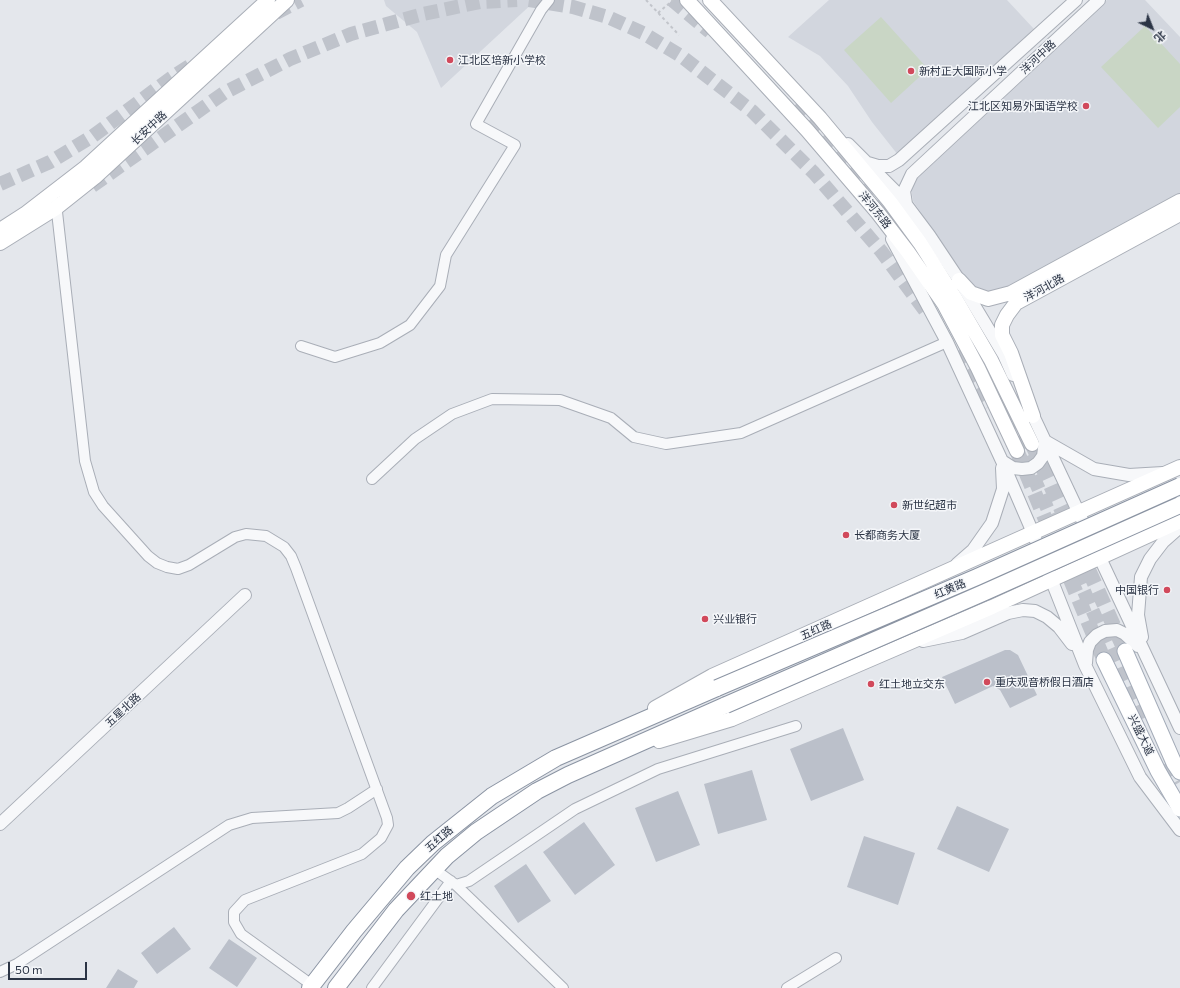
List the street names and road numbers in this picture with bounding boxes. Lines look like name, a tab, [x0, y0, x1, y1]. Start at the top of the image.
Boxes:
street label: 洋河中路	[1017, 37, 1059, 77]
street label: 长安中路	[128, 108, 170, 148]
street label: 洋河东路	[856, 189, 894, 231]
street label: 洋河北路	[1022, 272, 1066, 304]
street label: 红黄路	[932, 576, 968, 602]
street label: 五红路	[798, 617, 834, 643]
street label: 五星北路	[102, 690, 144, 730]
street label: 兴盛大道	[1125, 712, 1157, 758]
street label: 五红路	[422, 823, 456, 855]

